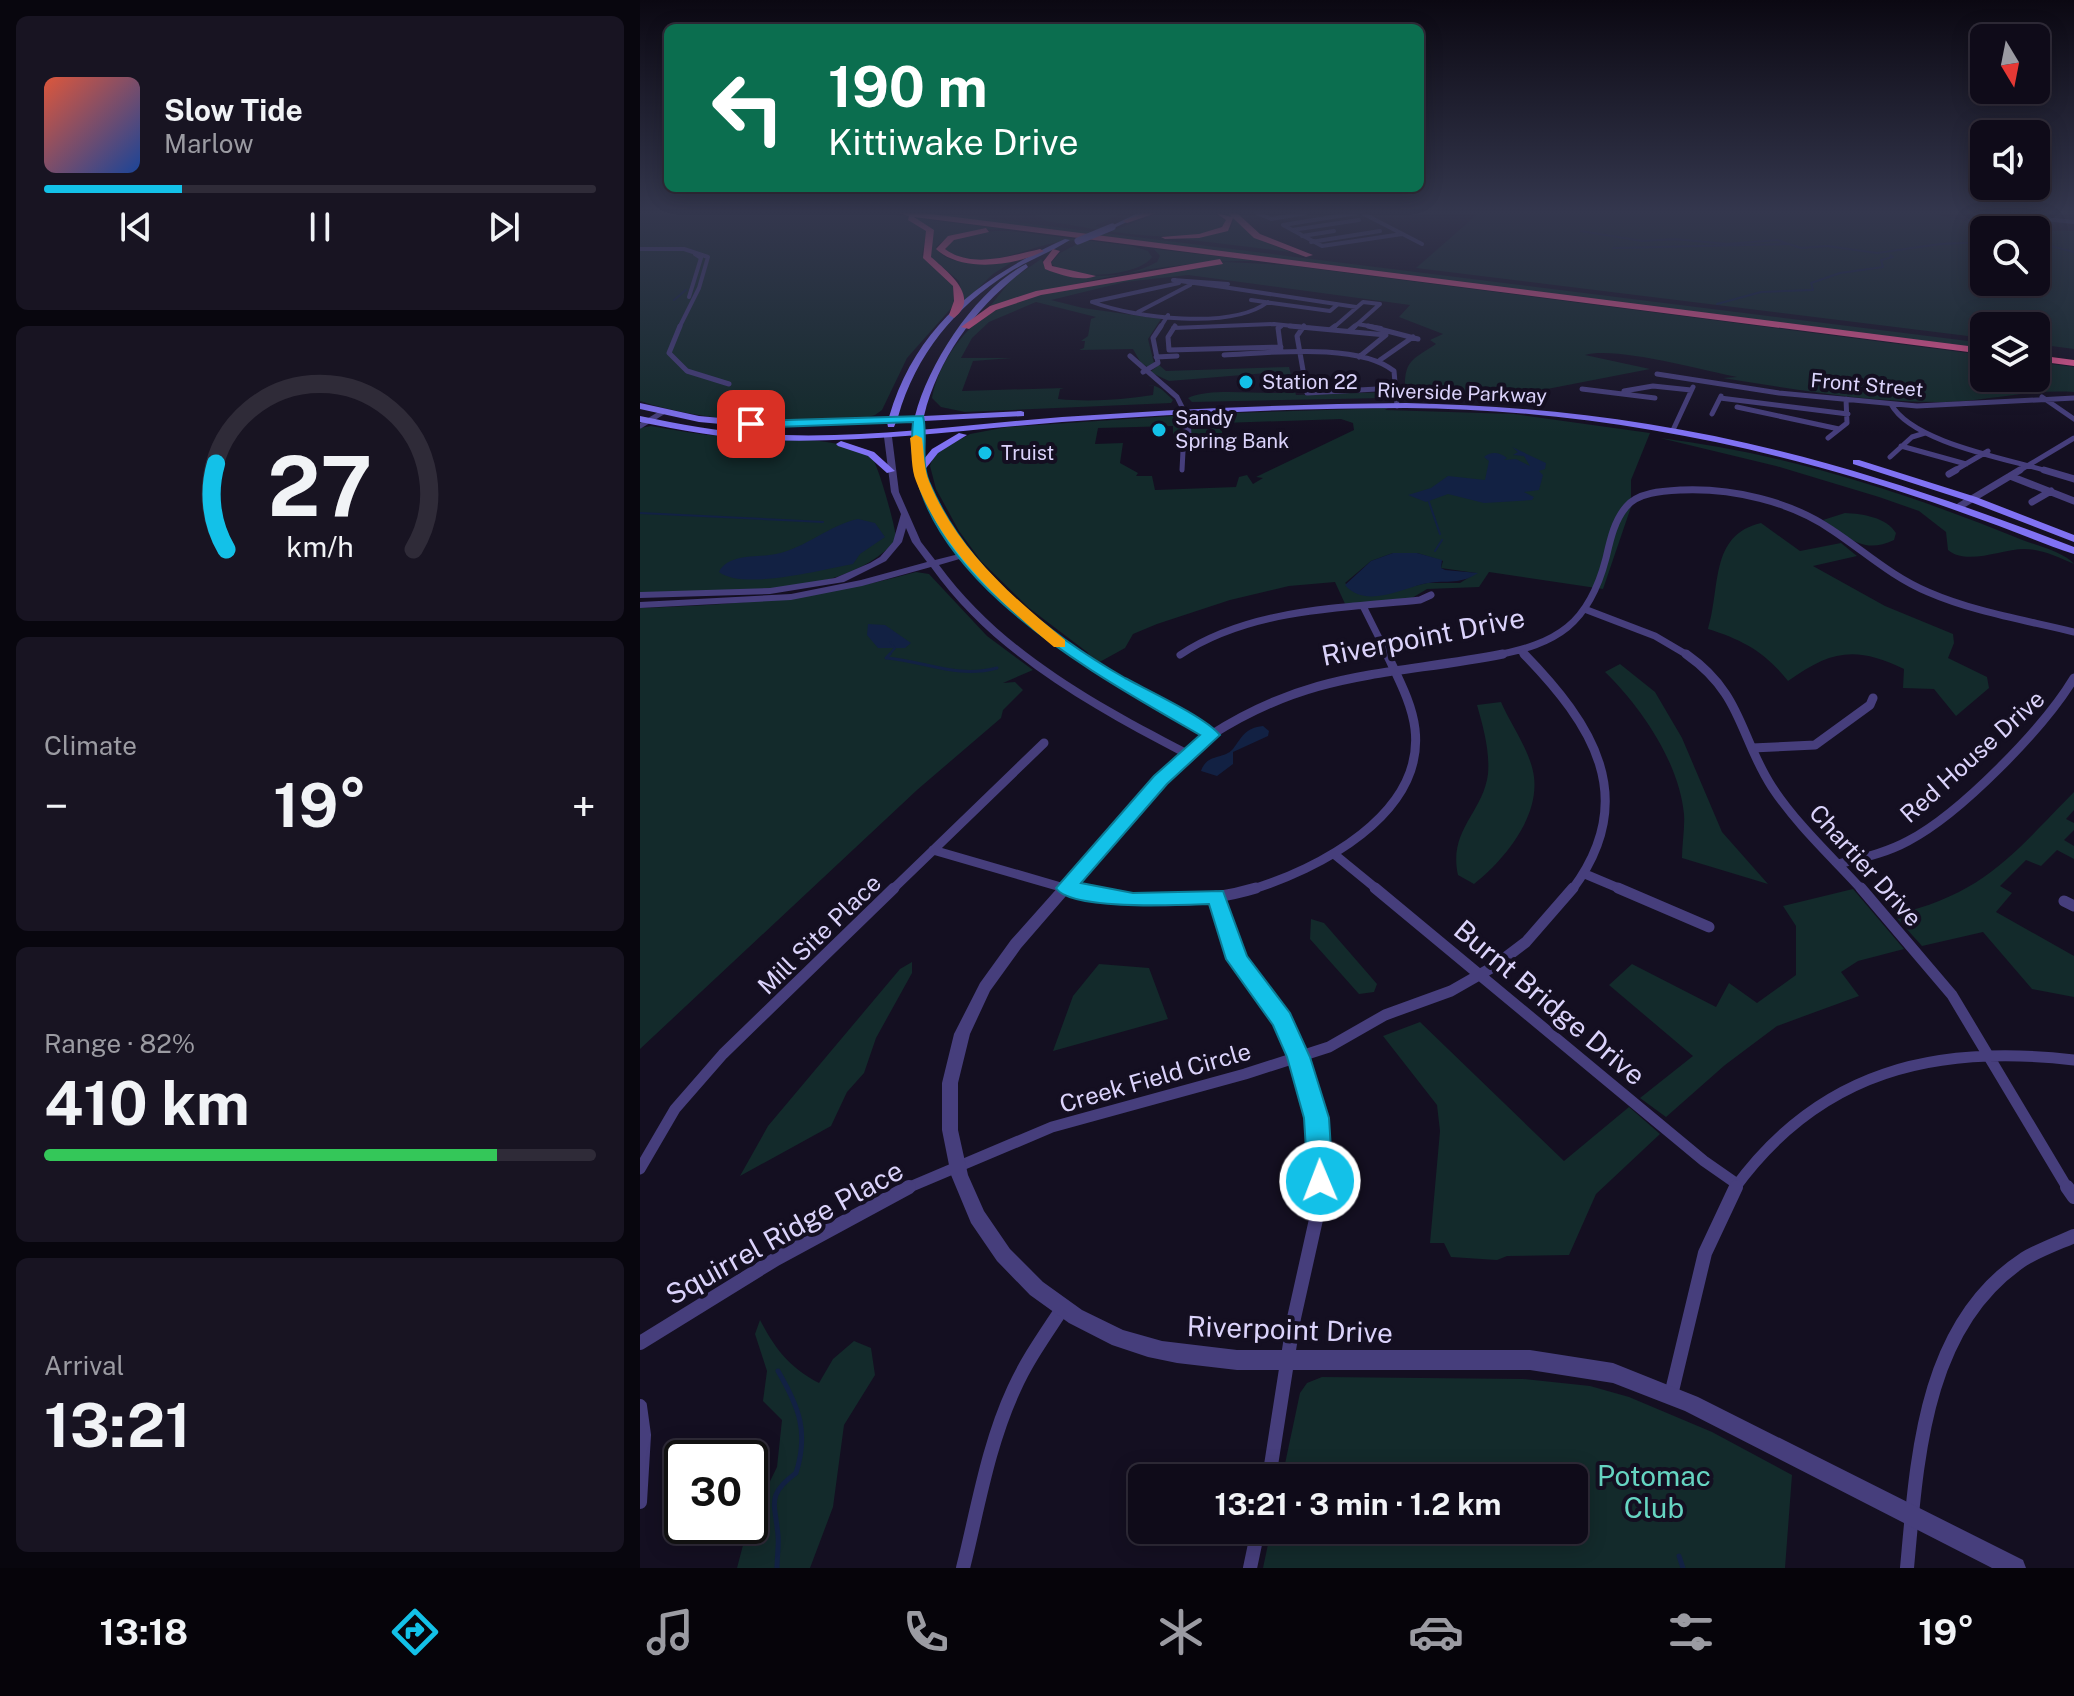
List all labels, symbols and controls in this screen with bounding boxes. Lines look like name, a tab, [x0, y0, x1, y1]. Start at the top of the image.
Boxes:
north arrow	[1970, 24, 2050, 104]
map controls	[1970, 24, 2050, 392]
text: 190 m	[828, 54, 988, 120]
icon: left	[696, 56, 800, 160]
text: Slow Tide	[164, 92, 303, 128]
button: sound	[1970, 120, 2050, 200]
text: Kittiwake Drive	[828, 121, 1079, 163]
text: Marlow	[164, 128, 254, 159]
icon: previous	[114, 205, 158, 249]
icon: pause	[298, 205, 342, 249]
icon: next	[482, 205, 526, 249]
button: search	[1970, 216, 2050, 296]
button: layers	[1970, 312, 2050, 392]
street label: Front Street	[1810, 368, 1924, 402]
place label: Station 22	[1262, 370, 1358, 394]
marker: Station 22	[1237, 373, 1255, 391]
street label: Riverside Parkway	[1377, 378, 1548, 408]
pin	[717, 390, 785, 458]
icon: arrive	[729, 402, 773, 446]
place label: Sandy Spring Bank	[1175, 406, 1289, 453]
marker: Sandy Spring Bank	[1150, 421, 1168, 439]
text: 27	[268, 436, 372, 534]
place label: Truist	[1001, 441, 1054, 465]
marker: Truist	[976, 444, 994, 462]
text: km/h	[286, 530, 354, 563]
street label: Riverpoint Drive	[1319, 600, 1527, 672]
street label: Red House Drive	[1894, 684, 2050, 828]
text: Climate	[44, 730, 137, 761]
text: 19°	[273, 770, 367, 841]
text: −	[44, 780, 68, 832]
text: +	[572, 780, 596, 832]
street label: Chartier Drive	[1804, 798, 1928, 932]
street label: Mill Site Place	[752, 868, 886, 1000]
street label: Burnt Bridge Drive	[1448, 912, 1652, 1092]
text: Range · 82%	[44, 1028, 195, 1059]
street label: Creek Field Circle	[1056, 1036, 1254, 1118]
text: 410 km	[44, 1068, 250, 1139]
position arrow	[1278, 1139, 1362, 1223]
street label: Squirrel Ridge Place	[660, 1153, 908, 1311]
street label: Riverpoint Drive	[1186, 1309, 1394, 1349]
text: Arrival	[44, 1350, 124, 1381]
text: 13:21	[44, 1390, 191, 1461]
speed limit sign: 30	[664, 1440, 768, 1544]
park label: Potomac Club	[1597, 1459, 1711, 1524]
text: 13:21 · 3 min · 1.2 km	[1215, 1486, 1501, 1522]
icon: directions	[387, 1604, 443, 1660]
icon: music	[642, 1604, 698, 1660]
icon: phone	[898, 1604, 954, 1660]
icon: climate	[1153, 1604, 1209, 1660]
icon: car	[1408, 1604, 1464, 1660]
icon: filters	[1663, 1604, 1719, 1660]
text: 13:18	[100, 1611, 188, 1653]
text: 19°	[1918, 1611, 1974, 1653]

